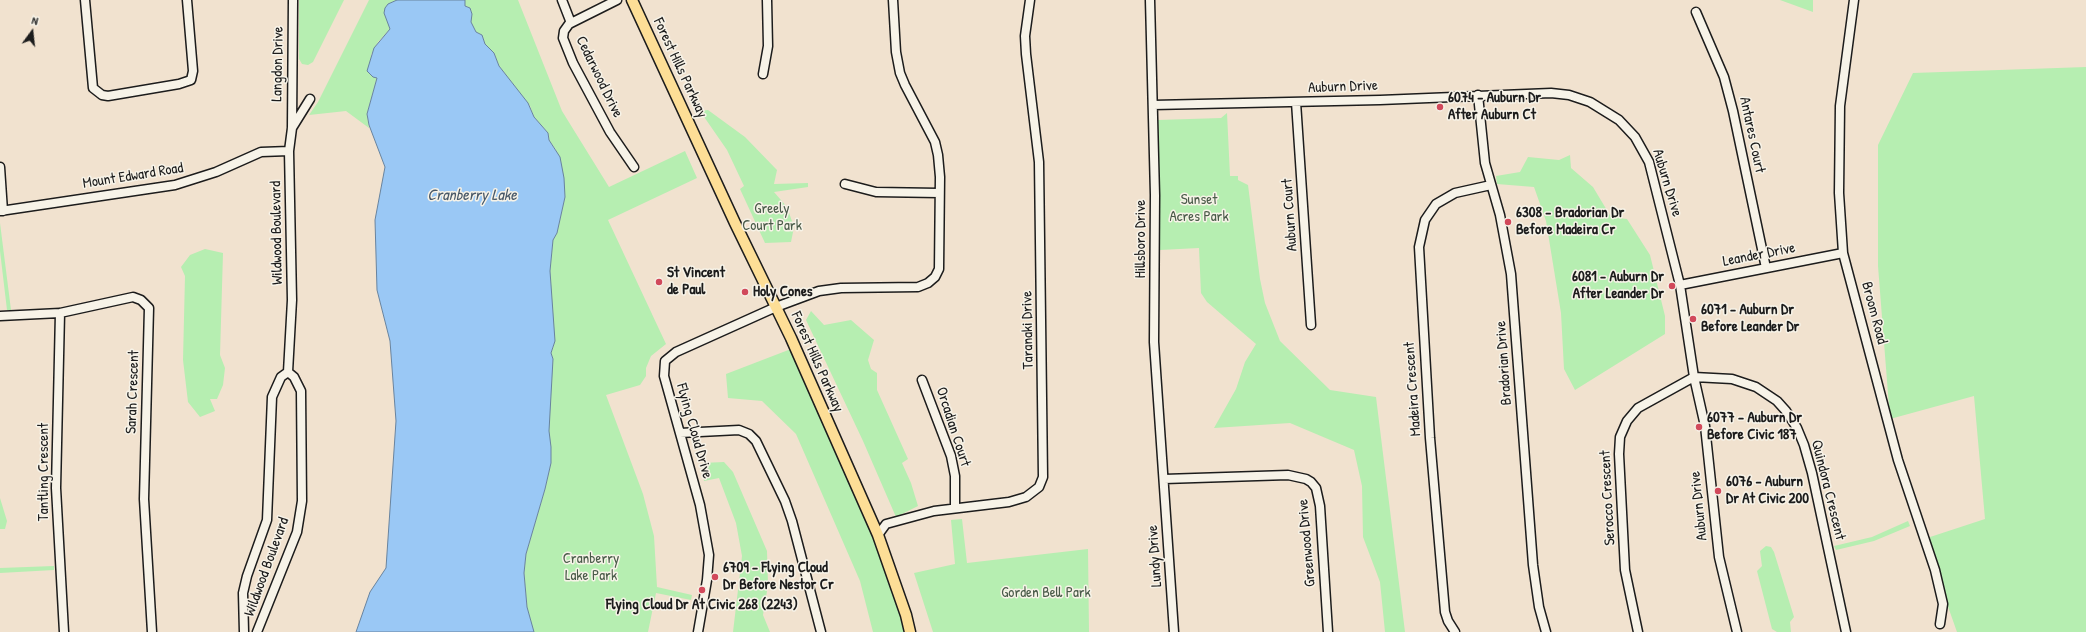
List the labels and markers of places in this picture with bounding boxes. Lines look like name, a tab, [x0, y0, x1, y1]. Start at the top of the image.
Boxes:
place label: 6074 - Auburn Dr After Auburn Ct	[1448, 89, 1541, 124]
marker: 6074 - Auburn Dr After Auburn Ct	[1435, 102, 1445, 112]
place label: 6308 - Bradorian Dr Before Madeira Cr	[1516, 204, 1624, 239]
marker: 6308 - Bradorian Dr Before Madeira Cr	[1503, 217, 1513, 227]
place label: St Vincent de Paul	[667, 264, 725, 299]
place label: 6081 - Auburn Dr After Leander Dr	[1572, 268, 1664, 303]
marker: St Vincent de Paul	[654, 277, 664, 287]
marker: 6081 - Auburn Dr After Leander Dr	[1667, 281, 1677, 291]
place label: Holy Cones	[753, 283, 813, 301]
marker: Holy Cones	[740, 287, 750, 297]
place label: 6071 - Auburn Dr Before Leander Dr	[1701, 301, 1799, 336]
marker: 6071 - Auburn Dr Before Leander Dr	[1688, 314, 1698, 324]
place label: 6077 - Auburn Dr Before Civic 187	[1707, 409, 1802, 444]
marker: 6077 - Auburn Dr Before Civic 187	[1694, 422, 1704, 432]
place label: 6076 - Auburn Dr At Civic 200	[1726, 473, 1809, 508]
marker: 6076 - Auburn Dr At Civic 200	[1713, 486, 1723, 496]
place label: 6709 - Flying Cloud Dr Before Nestor Cr	[723, 559, 834, 594]
marker: 6709 - Flying Cloud Dr Before Nestor Cr	[710, 572, 720, 582]
marker: Flying Cloud Dr At Civic 268 (2243)	[697, 585, 707, 595]
place label: Flying Cloud Dr At Civic 268 (2243)	[606, 596, 798, 614]

